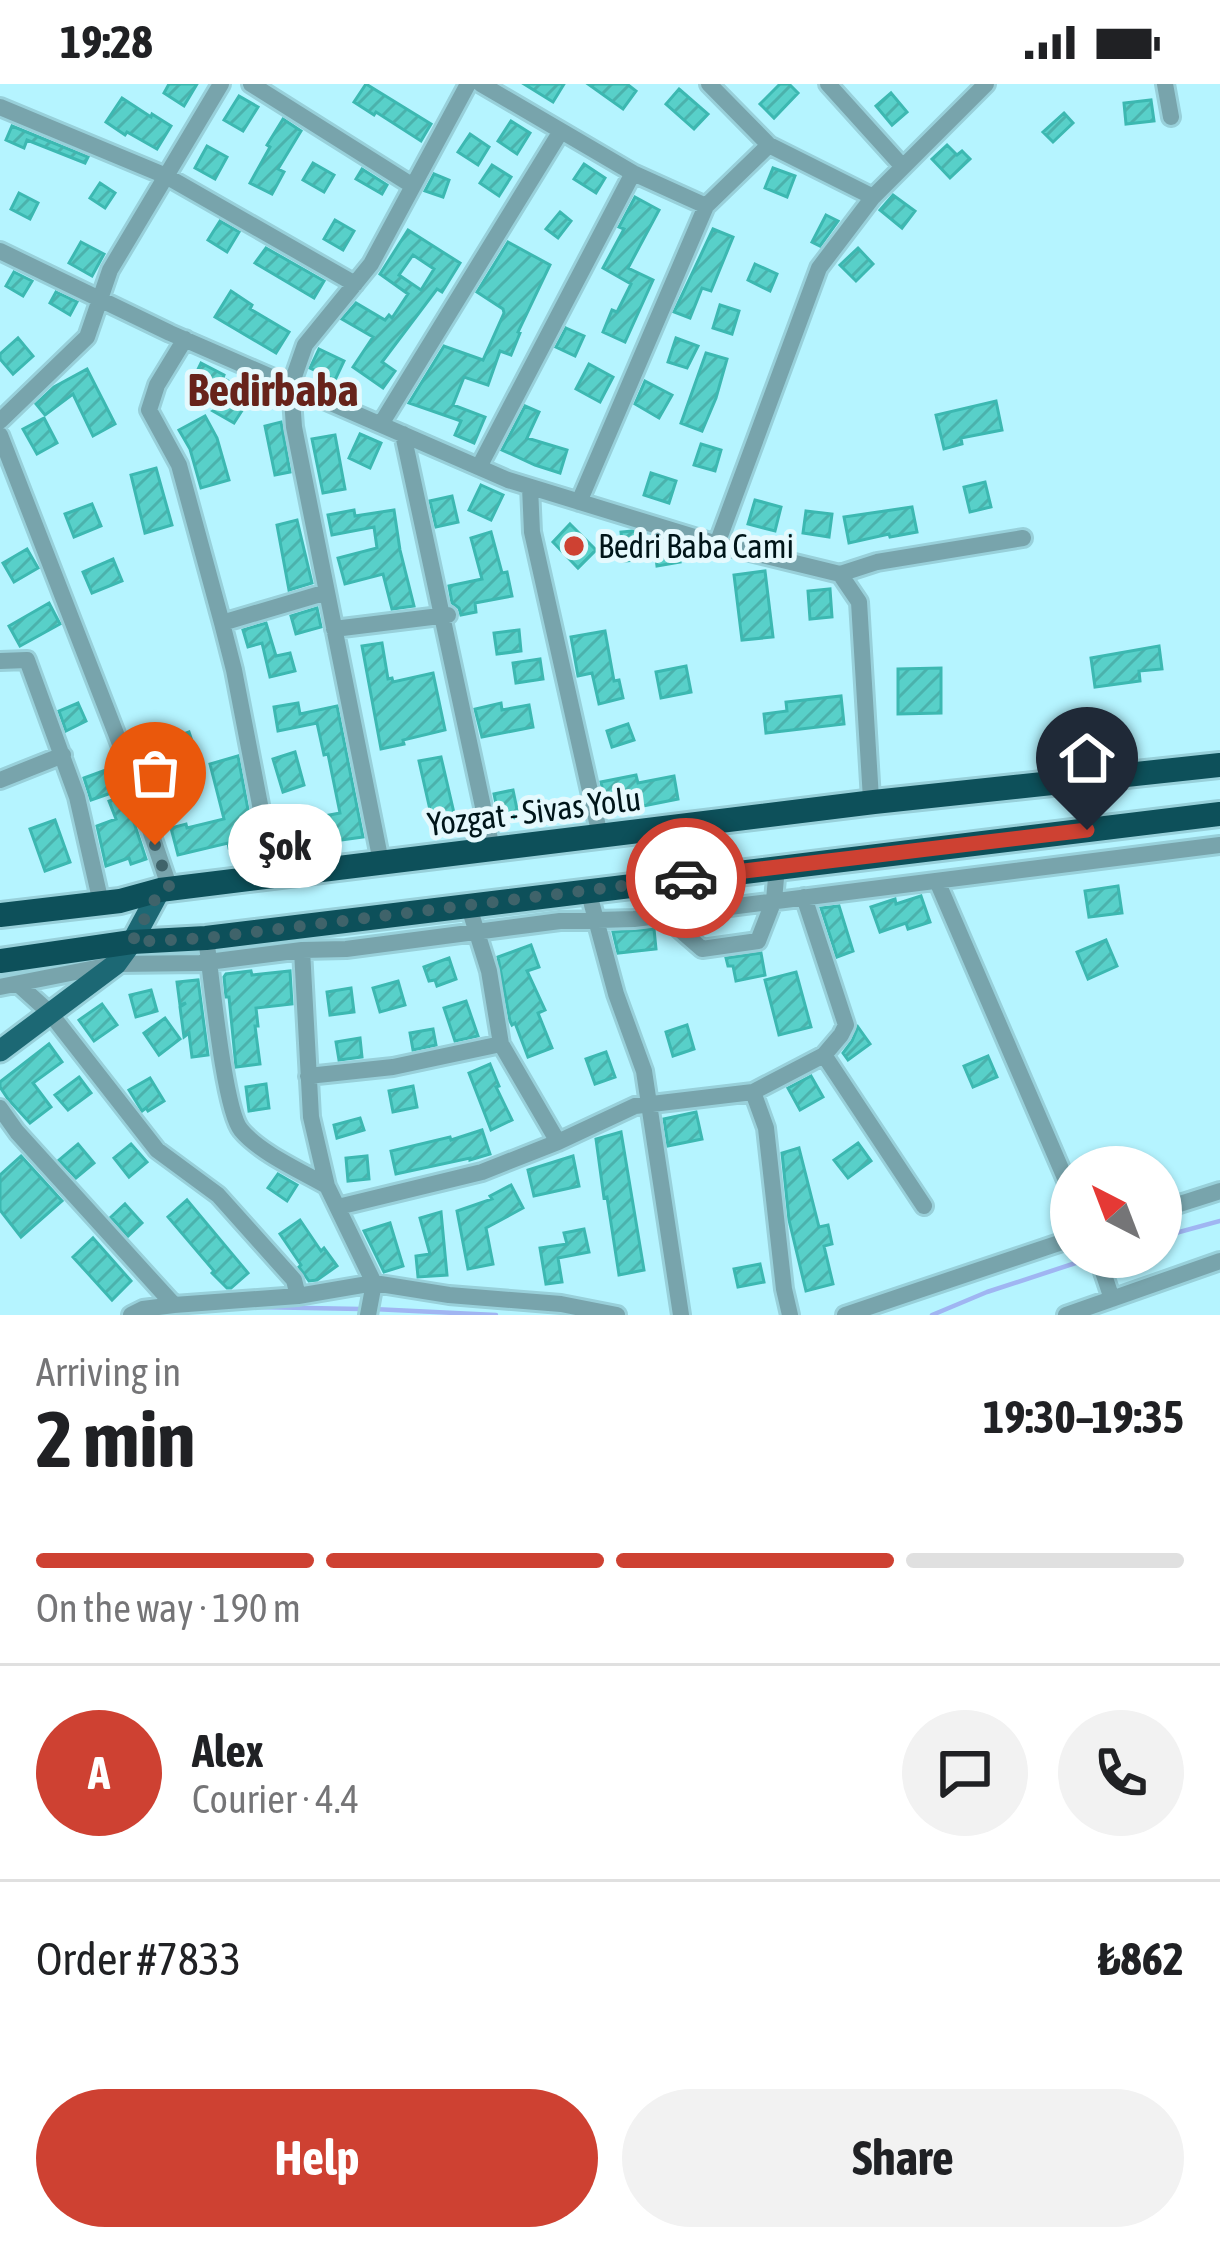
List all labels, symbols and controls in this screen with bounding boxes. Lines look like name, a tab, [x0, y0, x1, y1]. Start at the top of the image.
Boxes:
text: 19:28	[60, 16, 153, 68]
district label: Bedirbaba	[187, 364, 359, 416]
place label: Bedri Baba Cami	[598, 527, 794, 565]
marker: Bedri Baba Cami	[561, 533, 587, 559]
pin	[1036, 707, 1138, 830]
pin	[104, 722, 206, 845]
icon: home	[1054, 725, 1120, 791]
icon: bag	[122, 740, 188, 806]
street label: Yozgat - Sivas Yolu	[425, 779, 643, 843]
callout: Şok	[227, 803, 341, 887]
courier	[626, 818, 746, 938]
text: Şok	[259, 824, 311, 868]
icon: car	[653, 845, 719, 911]
north arrow	[1050, 1146, 1182, 1278]
map controls	[1050, 1146, 1182, 1278]
text: Arriving in	[36, 1350, 181, 1394]
text: 19:30–19:35	[983, 1391, 1184, 1443]
text: 2 min	[36, 1394, 195, 1484]
text: On the way · 190 m	[36, 1586, 301, 1630]
button: chat	[902, 1710, 1028, 1836]
button: phone	[1058, 1710, 1184, 1836]
text: Alex	[192, 1725, 264, 1777]
text: A	[88, 1747, 110, 1799]
text: Courier · 4.4	[192, 1777, 359, 1821]
text: Order #7833	[36, 1933, 241, 1985]
text: ₺862	[1098, 1933, 1184, 1985]
button: Help	[36, 2089, 598, 2227]
button: Share	[622, 2089, 1184, 2227]

